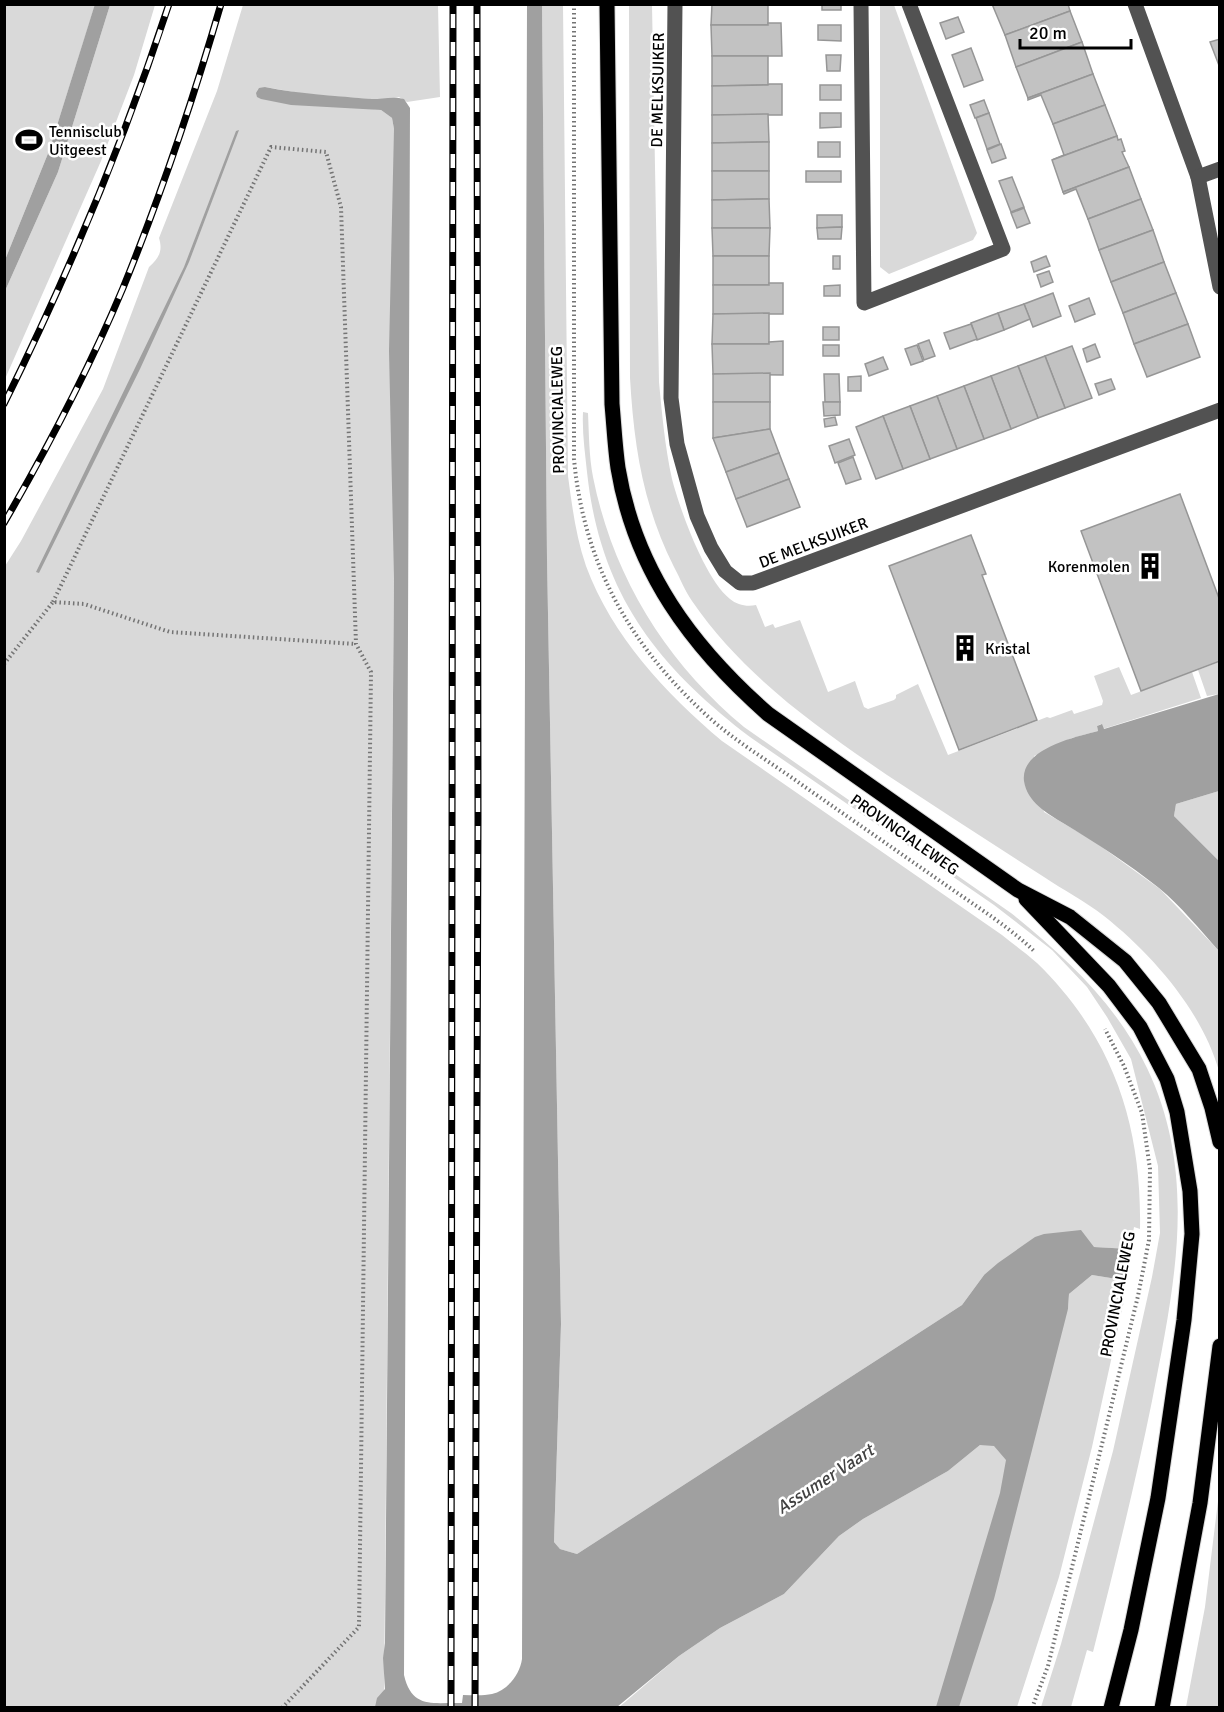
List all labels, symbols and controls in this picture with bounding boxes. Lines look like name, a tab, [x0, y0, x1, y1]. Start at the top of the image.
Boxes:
scale bar	[1020, 12, 1131, 50]
text: 20 m	[1029, 22, 1067, 44]
street label: DE MELKSUIKER	[647, 32, 669, 148]
place label: Tennisclub Uitgeest	[49, 122, 122, 160]
sports icon: Tennisclub Uitgeest	[14, 125, 44, 155]
street label: PROVINCIALEWEG	[547, 346, 569, 474]
street label: DE MELKSUIKER	[756, 513, 871, 573]
building icon: Korenmolen	[1135, 551, 1165, 581]
place label: Korenmolen	[1048, 557, 1130, 577]
building icon: Kristal	[950, 633, 980, 663]
place label: Kristal	[985, 639, 1031, 659]
street label: PROVINCIALEWEG	[846, 790, 962, 880]
street label: PROVINCIALEWEG	[1096, 1230, 1140, 1359]
water label: Assumer Vaart	[772, 1438, 880, 1519]

